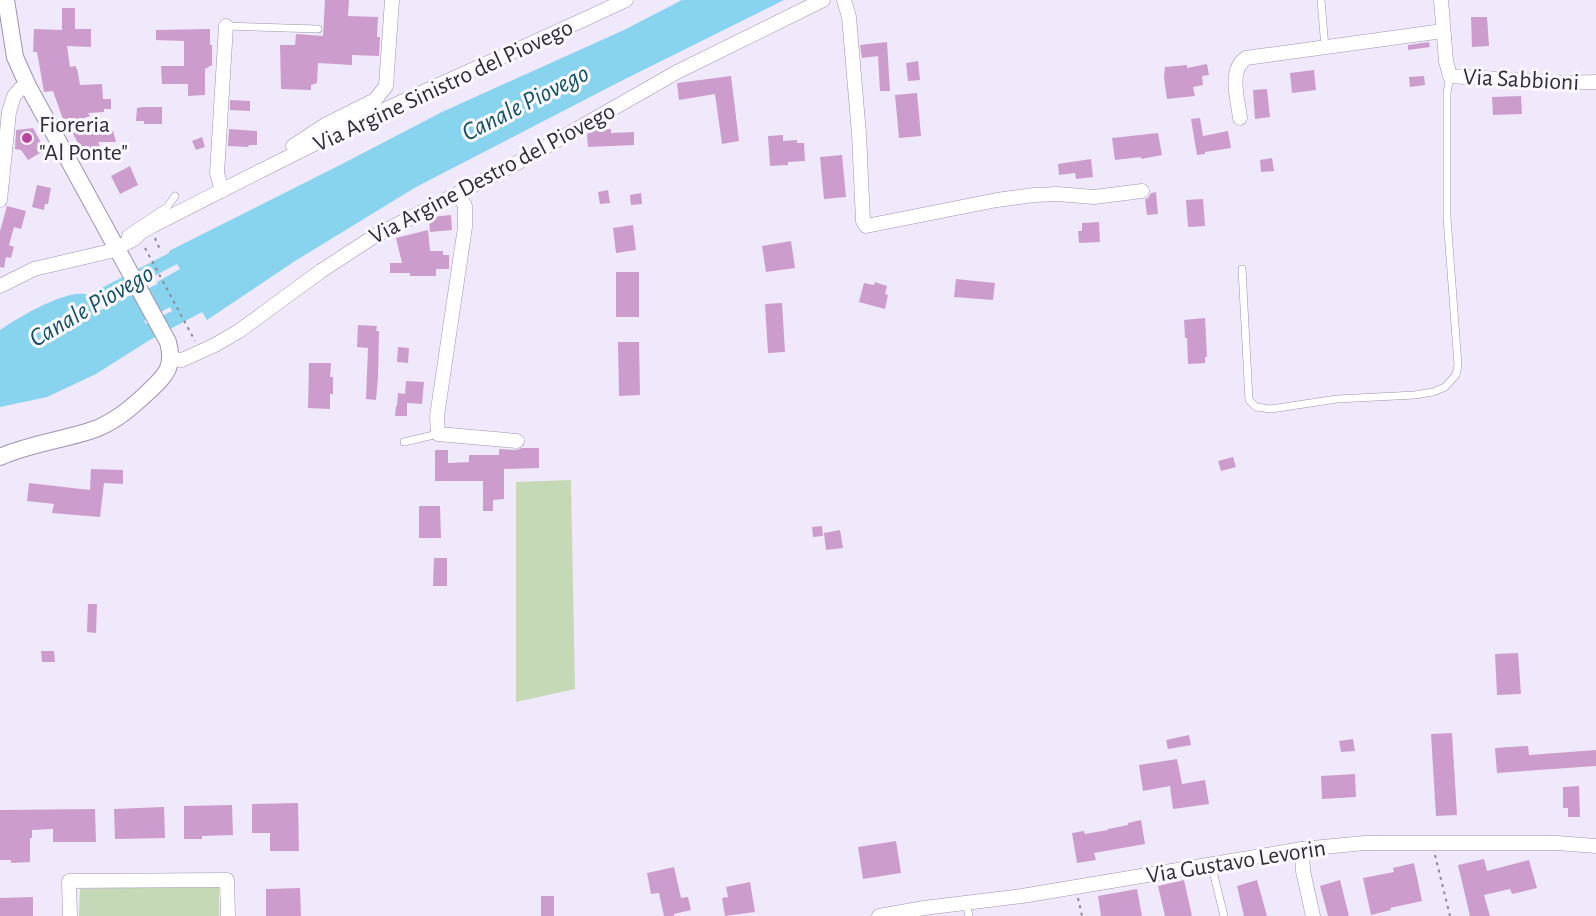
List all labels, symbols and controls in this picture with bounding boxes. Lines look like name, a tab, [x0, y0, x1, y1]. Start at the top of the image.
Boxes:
street label: Via Argine Sinistro del Piovego	[310, 15, 577, 157]
water label: Canale Piovego	[458, 60, 593, 146]
street label: Via Sabbioni	[1462, 65, 1580, 95]
street label: Via Argine Destro del Piovego	[366, 99, 619, 249]
place label: Fioreria "Al Ponte"	[39, 113, 128, 165]
marker: Fioreria "Al Ponte"	[20, 131, 34, 145]
water label: Canale Piovego	[25, 260, 158, 352]
street label: Via Gustavo Levorin	[1145, 836, 1328, 888]

